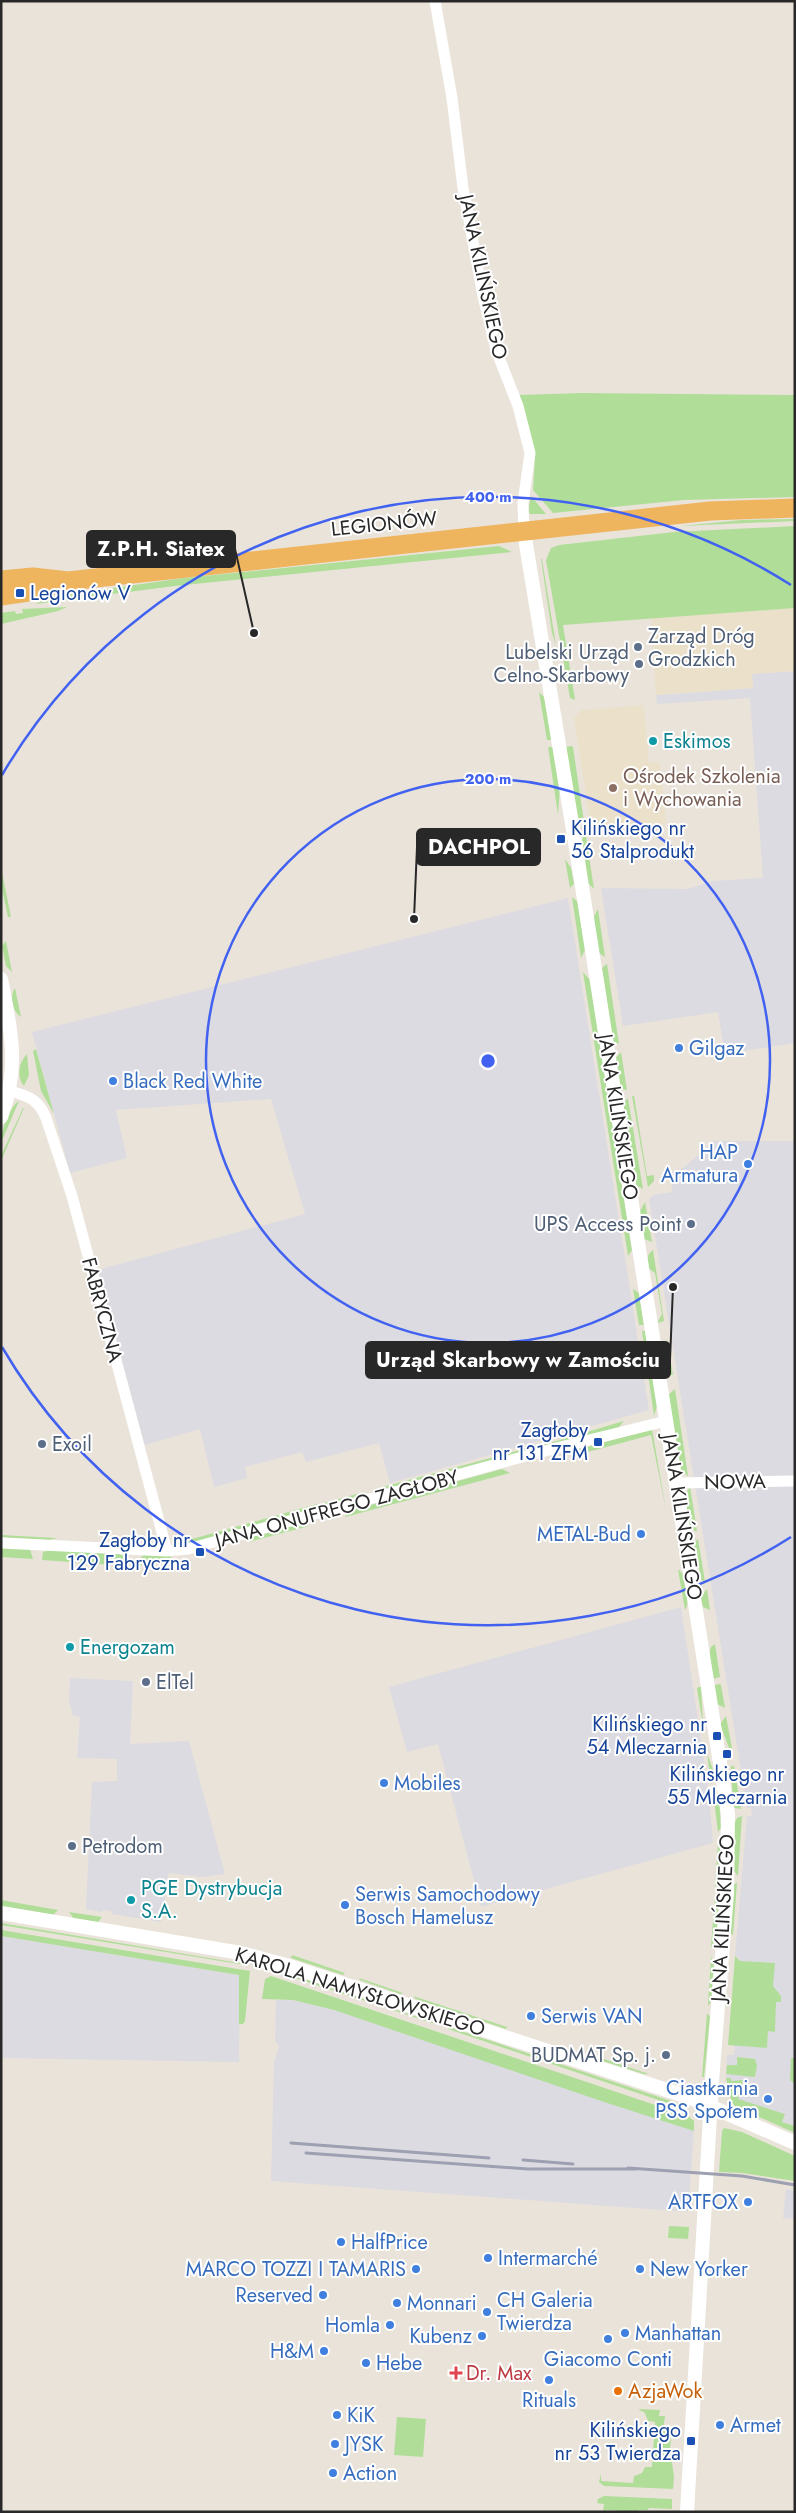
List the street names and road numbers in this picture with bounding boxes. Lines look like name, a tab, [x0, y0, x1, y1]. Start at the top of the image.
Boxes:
street label: JANA KILIŃSKIEGO	[451, 189, 515, 362]
street label: LEGIONÓW	[329, 504, 439, 544]
street label: JANA KILIŃSKIEGO	[590, 1029, 645, 1202]
street label: FABRYCZNA	[74, 1254, 130, 1366]
street label: JANA KILIŃSKIEGO	[654, 1429, 709, 1602]
street label: JANA ONUFREGO ZAGŁOBY	[209, 1462, 463, 1556]
street label: NOWA	[704, 1467, 767, 1497]
street label: JANA KILIŃSKIEGO	[704, 1833, 742, 2006]
street label: KAROLA NAMYSŁOWSKIEGO	[231, 1940, 489, 2044]

